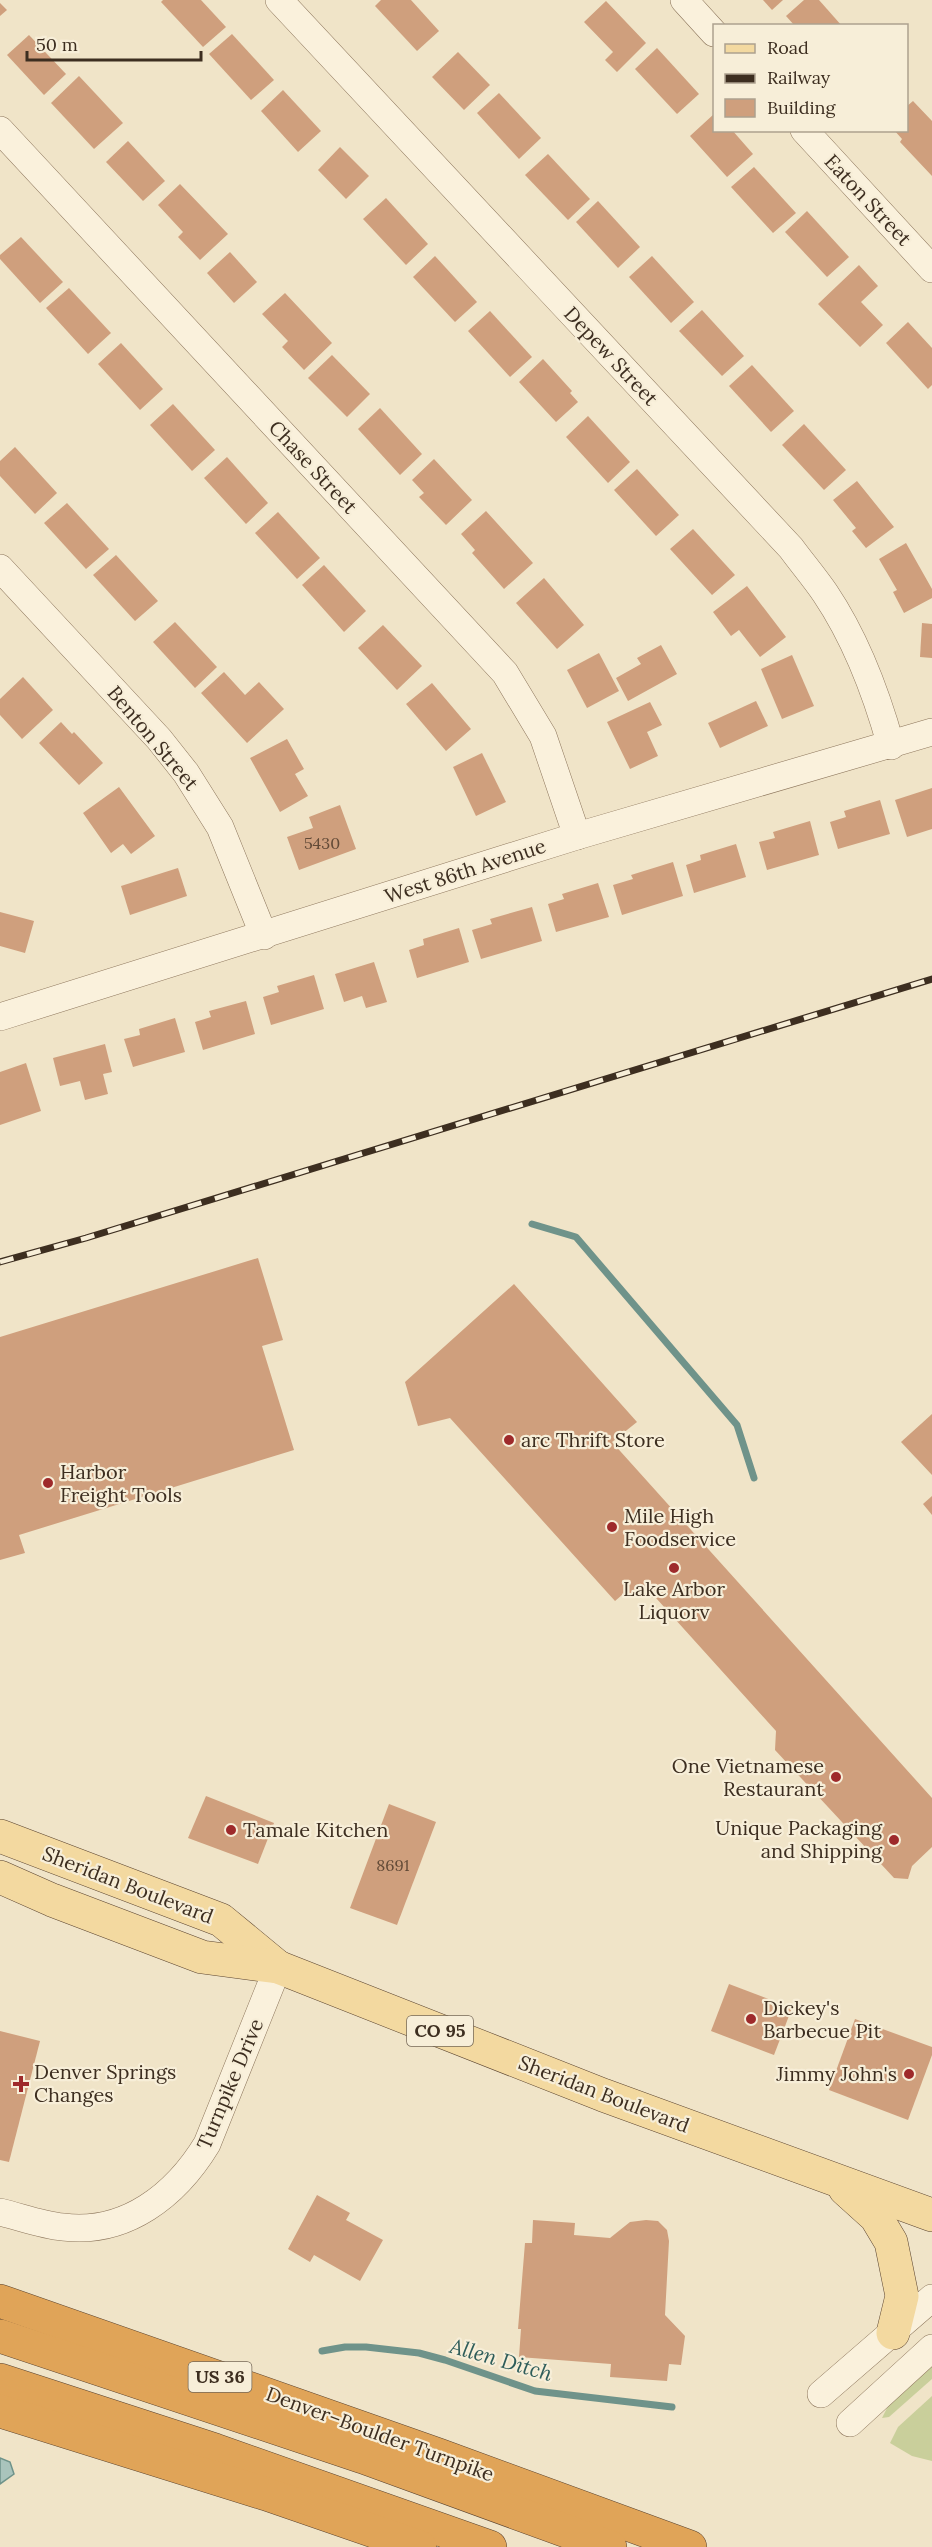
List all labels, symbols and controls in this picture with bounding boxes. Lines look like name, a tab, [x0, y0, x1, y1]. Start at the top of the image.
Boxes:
scale bar	[27, 24, 201, 62]
legend	[713, 24, 908, 132]
text: 50 m	[36, 33, 78, 56]
text: Road	[767, 36, 809, 59]
text: Railway	[767, 66, 831, 89]
text: Building	[767, 96, 837, 119]
street label: Eaton Street	[820, 149, 917, 251]
street label: Depew Street	[559, 301, 664, 411]
street label: Chase Street	[264, 415, 363, 519]
street label: Benton Street	[102, 680, 205, 795]
house number: 5430	[304, 833, 340, 853]
street label: West 86th Avenue	[381, 833, 549, 908]
place label: arc Thrift Store	[521, 1427, 665, 1452]
marker: arc Thrift Store	[502, 1433, 516, 1447]
place label: Harbor Freight Tools	[60, 1459, 182, 1507]
marker: Harbor Freight Tools	[41, 1476, 55, 1490]
place label: Mile High Foodservice	[624, 1503, 736, 1551]
marker: Mile High Foodservice	[605, 1520, 619, 1534]
marker: Lake Arbor Liquorv	[667, 1561, 681, 1575]
place label: Lake Arbor Liquorv	[623, 1576, 725, 1624]
place label: One Vietnamese Restaurant	[672, 1753, 824, 1801]
marker: One Vietnamese Restaurant	[829, 1770, 843, 1784]
place label: Unique Packaging and Shipping	[715, 1815, 883, 1863]
place label: Tamale Kitchen	[243, 1817, 388, 1842]
marker: Tamale Kitchen	[224, 1823, 238, 1837]
marker: Unique Packaging and Shipping	[887, 1833, 901, 1847]
street label: Sheridan Boulevard	[39, 1840, 217, 1929]
house number: 8691	[376, 1855, 410, 1875]
place label: Dickey's Barbecue Pit	[763, 1995, 881, 2043]
marker: Dickey's Barbecue Pit	[744, 2012, 758, 2026]
street label: Turnpike Drive	[191, 2015, 268, 2153]
road number: CO 95	[407, 2016, 473, 2046]
street label: Sheridan Boulevard	[515, 2049, 693, 2138]
place label: Denver Springs Changes	[34, 2059, 176, 2107]
place label: Jimmy John's	[775, 2061, 897, 2086]
marker: Jimmy John's	[902, 2067, 916, 2081]
marker: Denver Springs Changes	[12, 2075, 30, 2093]
water label: Allen Ditch	[446, 2332, 555, 2387]
road number: US 36	[188, 2362, 252, 2392]
street label: Denver–Boulder Turnpike	[263, 2381, 498, 2487]

